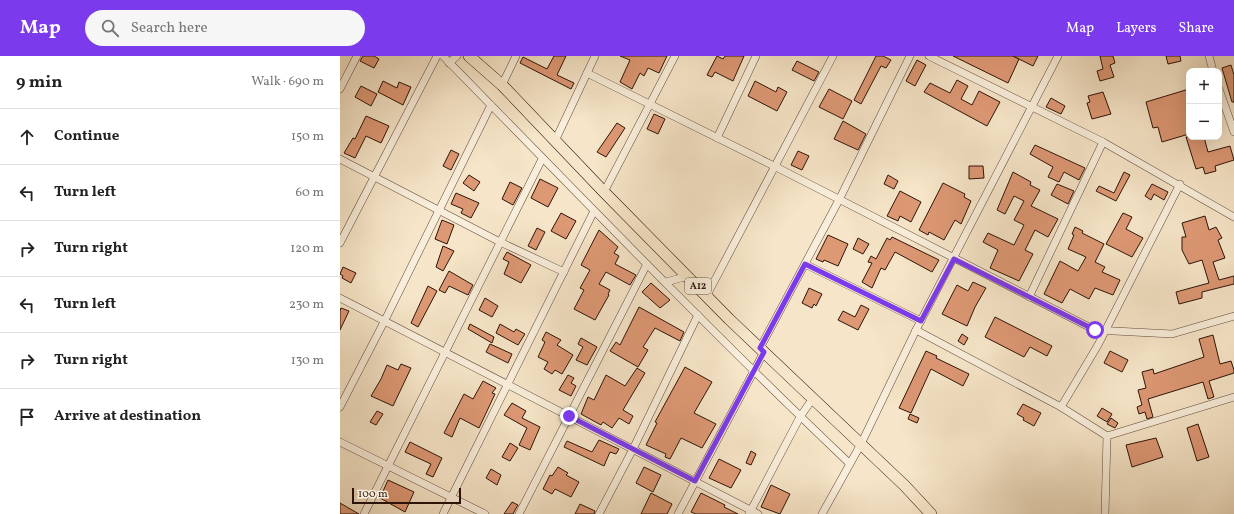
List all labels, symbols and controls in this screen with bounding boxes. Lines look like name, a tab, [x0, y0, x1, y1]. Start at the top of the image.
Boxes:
search box	[85, 10, 365, 46]
text: Map	[20, 15, 61, 41]
icon: search	[99, 17, 121, 39]
text: Search here	[131, 18, 208, 39]
text: Map	[1066, 19, 1094, 38]
text: Layers	[1116, 19, 1156, 38]
text: Share	[1178, 19, 1214, 38]
map controls	[1186, 68, 1222, 140]
button: +	[1186, 68, 1222, 104]
text: 9 min	[16, 71, 62, 94]
text: Walk · 690 m	[251, 73, 324, 91]
button: −	[1186, 104, 1222, 140]
icon: ahead	[16, 126, 38, 148]
text: Continue	[54, 126, 119, 147]
text: 150 m	[291, 128, 324, 146]
icon: left	[16, 182, 38, 204]
text: Turn left	[54, 182, 116, 203]
text: 60 m	[296, 184, 324, 202]
icon: right	[16, 238, 38, 260]
text: Turn right	[54, 238, 128, 259]
text: 120 m	[290, 240, 324, 258]
road number: A12	[685, 278, 711, 294]
icon: left	[16, 294, 38, 316]
text: Turn left	[54, 294, 116, 315]
text: 230 m	[289, 296, 324, 314]
route start	[1086, 321, 1104, 339]
icon: right	[16, 350, 38, 372]
text: Turn right	[54, 350, 128, 371]
text: 130 m	[291, 352, 324, 370]
icon: arrive	[16, 406, 38, 428]
text: Arrive at destination	[54, 406, 201, 427]
route end	[560, 407, 578, 425]
scale bar	[352, 486, 461, 505]
text: 100 m	[358, 487, 388, 502]

